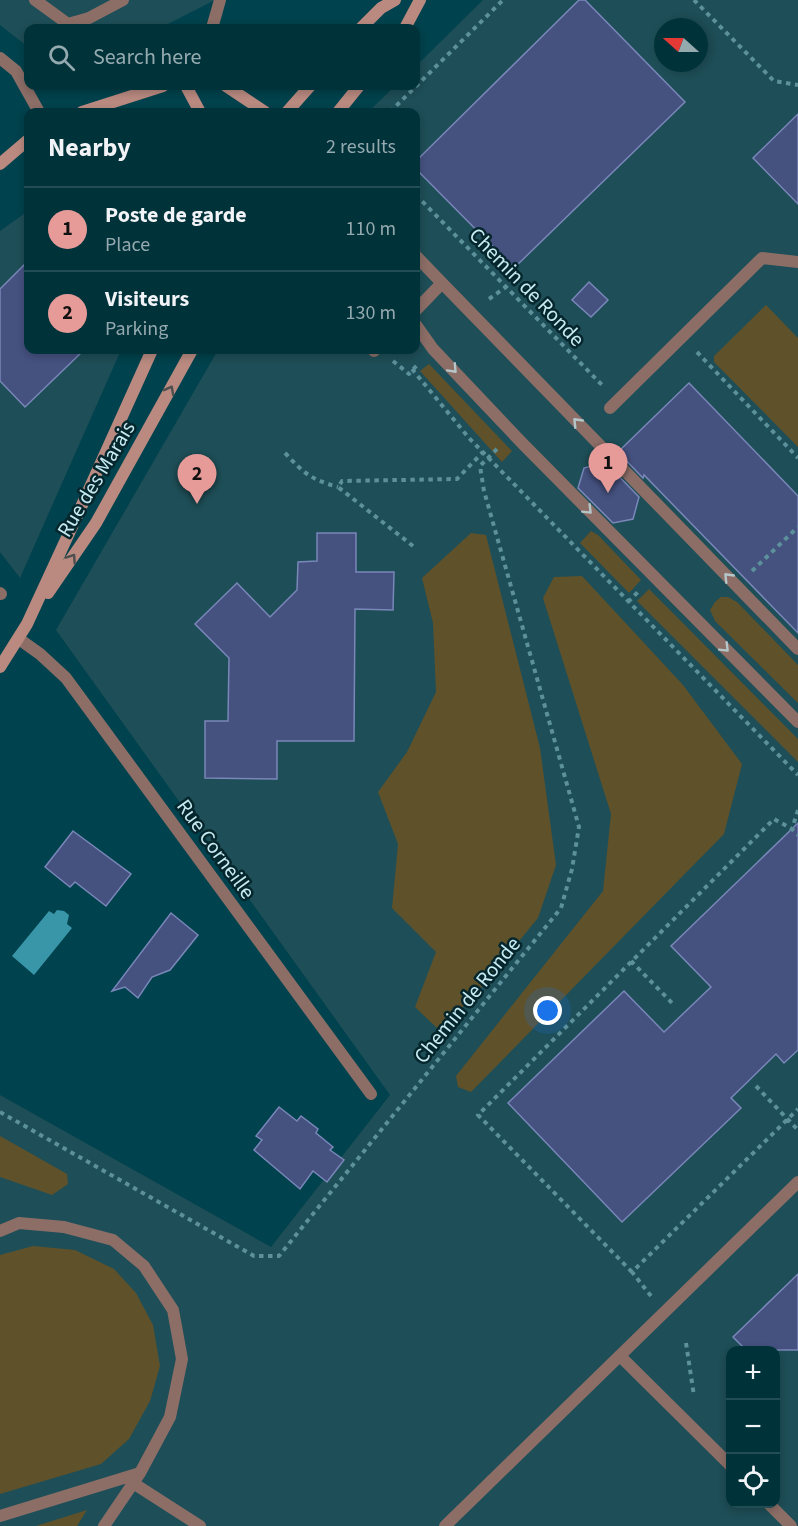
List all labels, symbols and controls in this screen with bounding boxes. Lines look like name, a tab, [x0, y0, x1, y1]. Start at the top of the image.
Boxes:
north arrow	[654, 18, 708, 72]
search box	[24, 24, 420, 90]
icon: search	[45, 41, 78, 74]
text: Search here	[93, 41, 201, 73]
text: Nearby	[48, 129, 131, 166]
text: 2 results	[326, 133, 396, 161]
text: Poste de garde	[105, 199, 247, 231]
text: 1	[62, 215, 73, 243]
text: 110 m	[346, 215, 396, 243]
street label: Chemin de Ronde	[462, 221, 592, 353]
text: Place	[105, 231, 150, 259]
text: Visiteurs	[105, 283, 189, 315]
text: 2	[62, 299, 73, 327]
text: 130 m	[346, 299, 396, 327]
text: Parking	[105, 315, 168, 343]
one-way arrow	[446, 363, 457, 373]
one-way arrow	[163, 386, 174, 396]
street label: Rue des Marais	[50, 415, 143, 543]
one-way arrow	[574, 419, 585, 430]
pin: 1	[588, 444, 628, 493]
pin: 2	[178, 454, 216, 504]
one-way arrow	[580, 503, 591, 514]
one-way arrow	[65, 554, 76, 565]
one-way arrow	[724, 574, 735, 584]
one-way arrow	[718, 641, 729, 652]
street label: Rue Corneille	[170, 793, 262, 905]
street label: Chemin de Ronde	[407, 930, 527, 1070]
your location	[533, 996, 562, 1025]
map controls	[726, 1346, 780, 1508]
button: +	[726, 1346, 780, 1400]
button: −	[726, 1400, 780, 1454]
button: locate	[726, 1454, 780, 1508]

